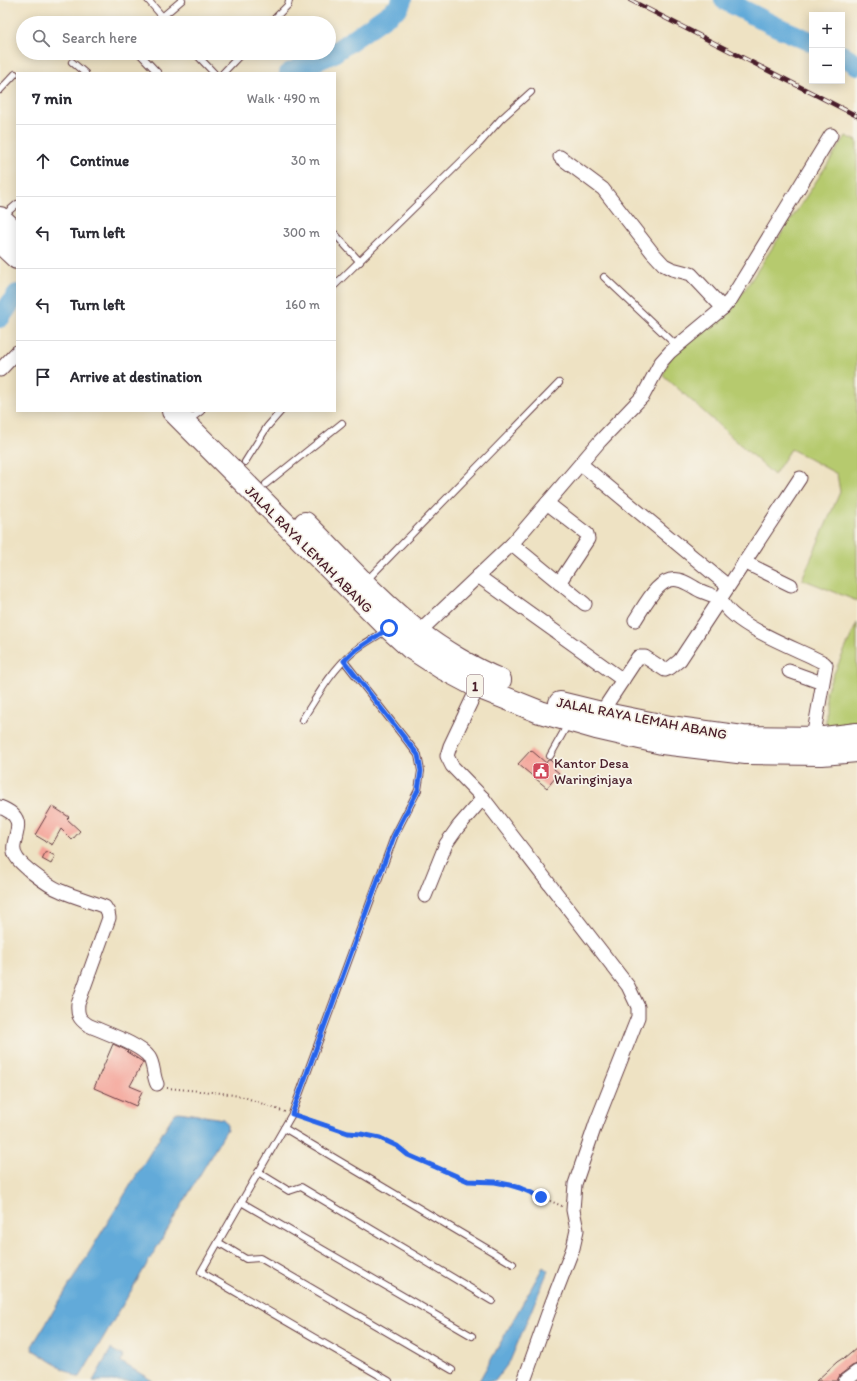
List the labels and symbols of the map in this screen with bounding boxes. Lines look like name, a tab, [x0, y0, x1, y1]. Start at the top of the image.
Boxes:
street label: JALAL RAYA LEMAH ABANG	[241, 482, 376, 617]
route start	[380, 619, 398, 637]
road number: 1	[467, 675, 483, 697]
street label: JALAL RAYA LEMAH ABANG	[555, 694, 729, 743]
place label: Kantor Desa Waringinjaya	[554, 755, 632, 788]
public building icon: Kantor Desa Waringinjaya	[531, 761, 551, 781]
route end	[532, 1188, 550, 1206]

